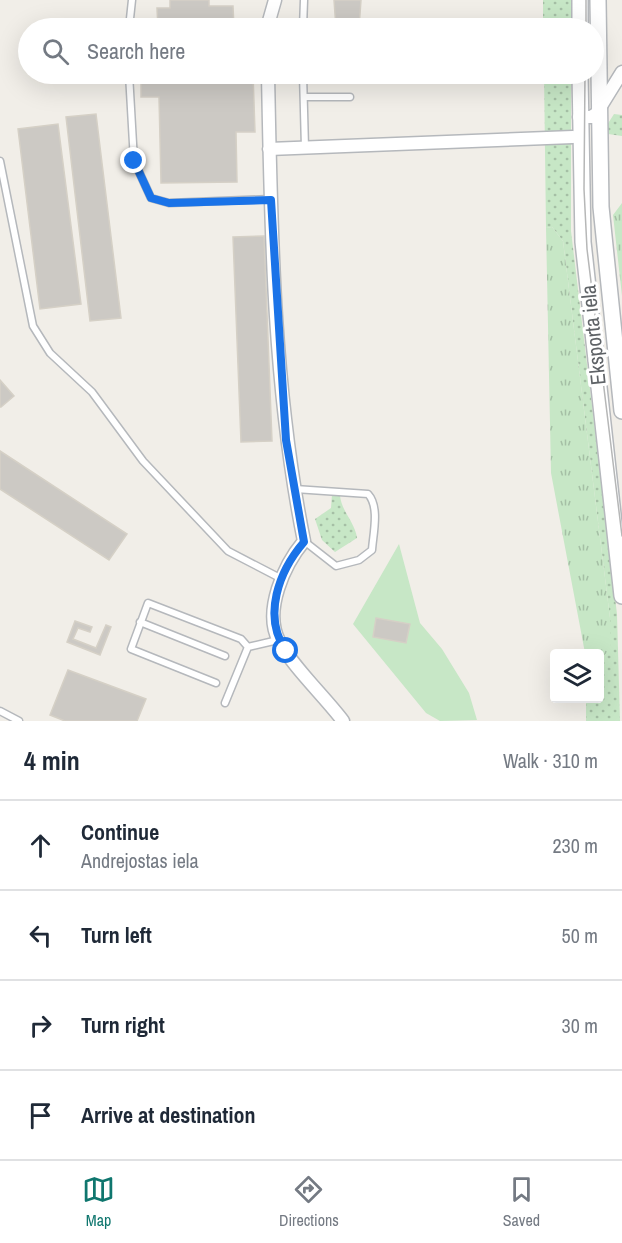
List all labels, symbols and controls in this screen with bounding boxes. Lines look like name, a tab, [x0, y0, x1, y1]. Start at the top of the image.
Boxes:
search box	[18, 18, 604, 84]
icon: search	[39, 35, 72, 68]
text: Search here	[87, 36, 185, 66]
route end	[120, 147, 146, 173]
street label: Eksporta iela	[573, 283, 613, 386]
route start	[272, 637, 298, 663]
map controls	[550, 649, 604, 703]
button: layers	[550, 649, 604, 703]
text: 4 min	[24, 743, 80, 778]
text: Walk · 310 m	[503, 747, 598, 774]
text: Continue	[81, 817, 159, 847]
icon: ahead	[24, 829, 57, 862]
text: 230 m	[552, 832, 598, 859]
text: Andrejostas iela	[81, 847, 199, 874]
icon: left	[24, 919, 57, 952]
text: Turn left	[81, 920, 152, 950]
text: 50 m	[562, 922, 598, 949]
icon: right	[24, 1009, 57, 1042]
text: Turn right	[81, 1010, 165, 1040]
text: 30 m	[562, 1012, 598, 1039]
icon: arrive	[24, 1099, 57, 1132]
text: Arrive at destination	[81, 1100, 255, 1130]
tab: Map	[82, 1173, 115, 1231]
tab: Directions	[279, 1173, 339, 1231]
tab: Saved	[503, 1173, 540, 1231]

